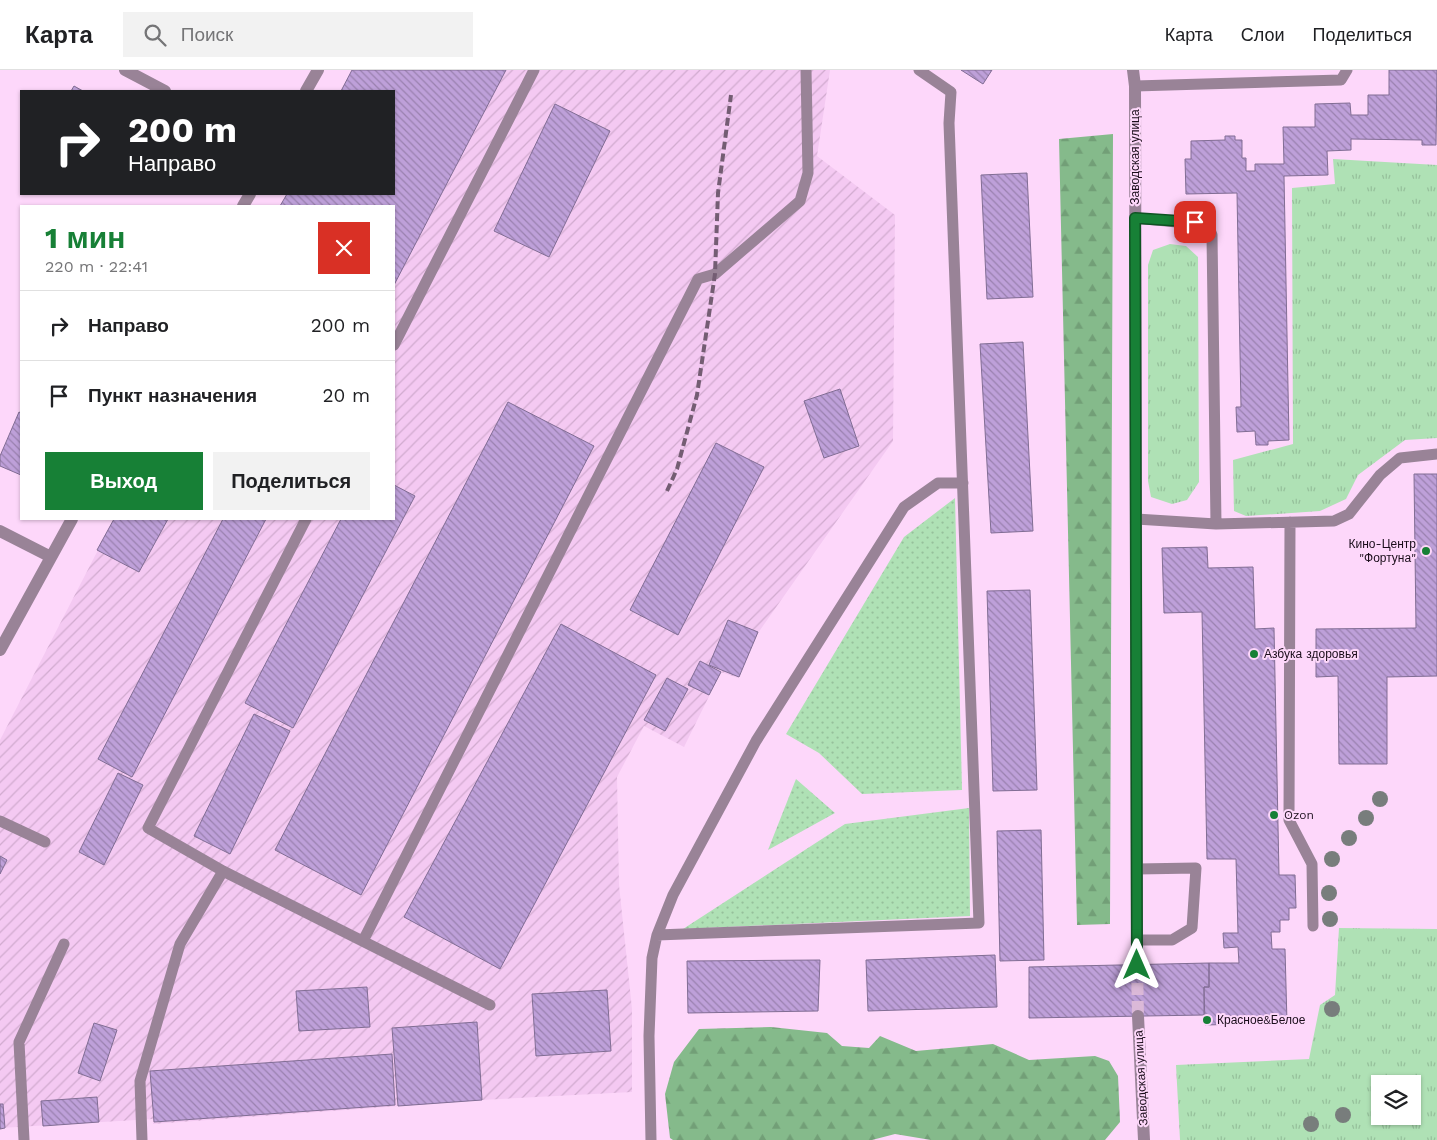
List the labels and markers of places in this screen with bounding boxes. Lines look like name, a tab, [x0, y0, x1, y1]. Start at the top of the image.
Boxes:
pin	[1174, 201, 1216, 243]
place label: Кино-Центр "Фортуна"	[1349, 537, 1416, 565]
marker: Кино-Центр "Фортуна"	[1420, 545, 1432, 557]
place label: Азбука здоровья	[1264, 647, 1358, 661]
marker: Азбука здоровья	[1248, 648, 1260, 660]
place label: Ozon	[1284, 808, 1314, 822]
marker: Ozon	[1268, 809, 1280, 821]
place label: Красное&Белое	[1217, 1013, 1306, 1027]
marker: Красное&Белое	[1201, 1014, 1213, 1026]

